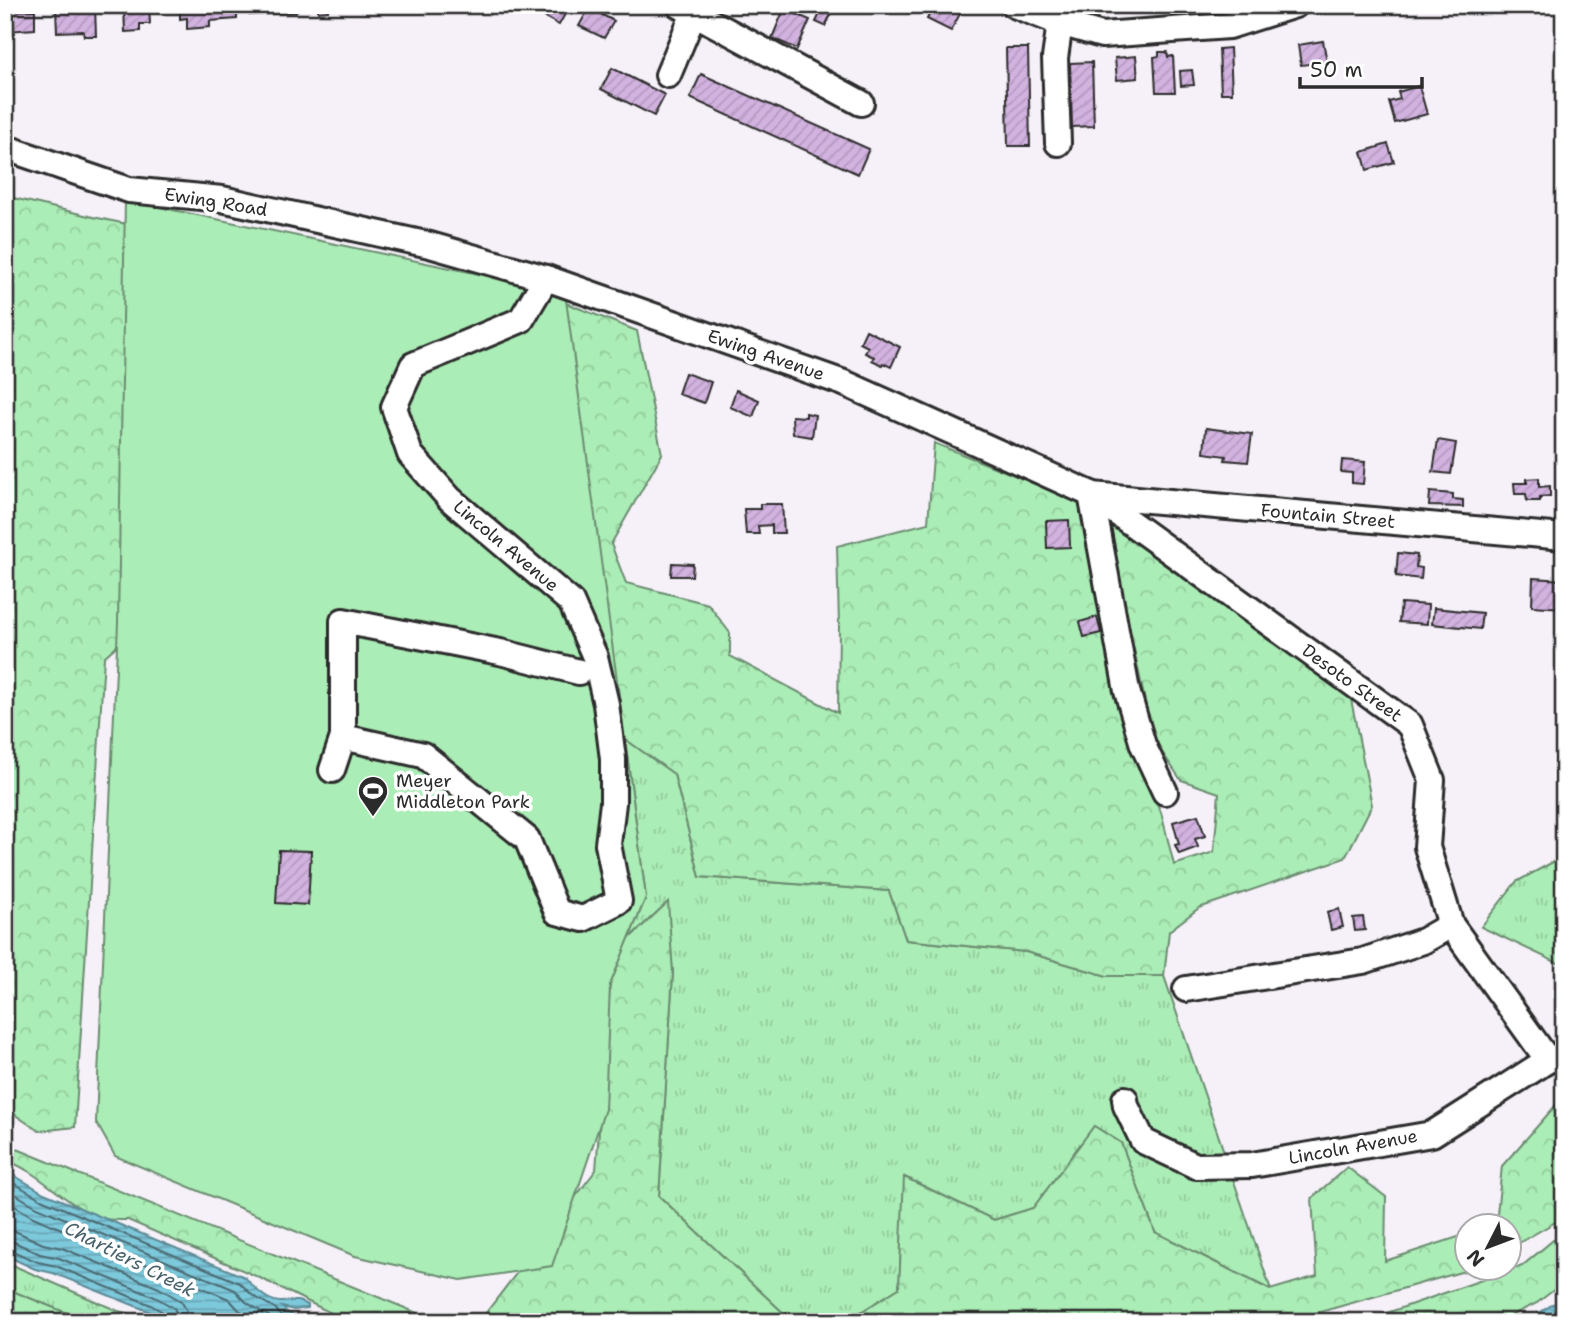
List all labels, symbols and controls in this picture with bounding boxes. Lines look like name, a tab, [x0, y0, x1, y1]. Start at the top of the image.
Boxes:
scale bar	[1300, 46, 1422, 90]
text: 50 m	[1310, 56, 1363, 84]
street label: Ewing Road	[163, 182, 269, 222]
street label: Ewing Avenue	[704, 324, 828, 386]
street label: Lincoln Avenue	[448, 495, 564, 597]
street label: Fountain Street	[1260, 498, 1396, 534]
street label: Desoto Street	[1297, 639, 1407, 728]
place label: Meyer Middleton Park	[396, 769, 530, 814]
sports icon: Meyer Middleton Park	[356, 774, 390, 818]
street label: Lincoln Avenue	[1287, 1124, 1419, 1170]
north arrow	[1454, 1212, 1524, 1282]
water label: Chartiers Creek	[60, 1215, 200, 1303]
text: N	[1461, 1244, 1490, 1272]

